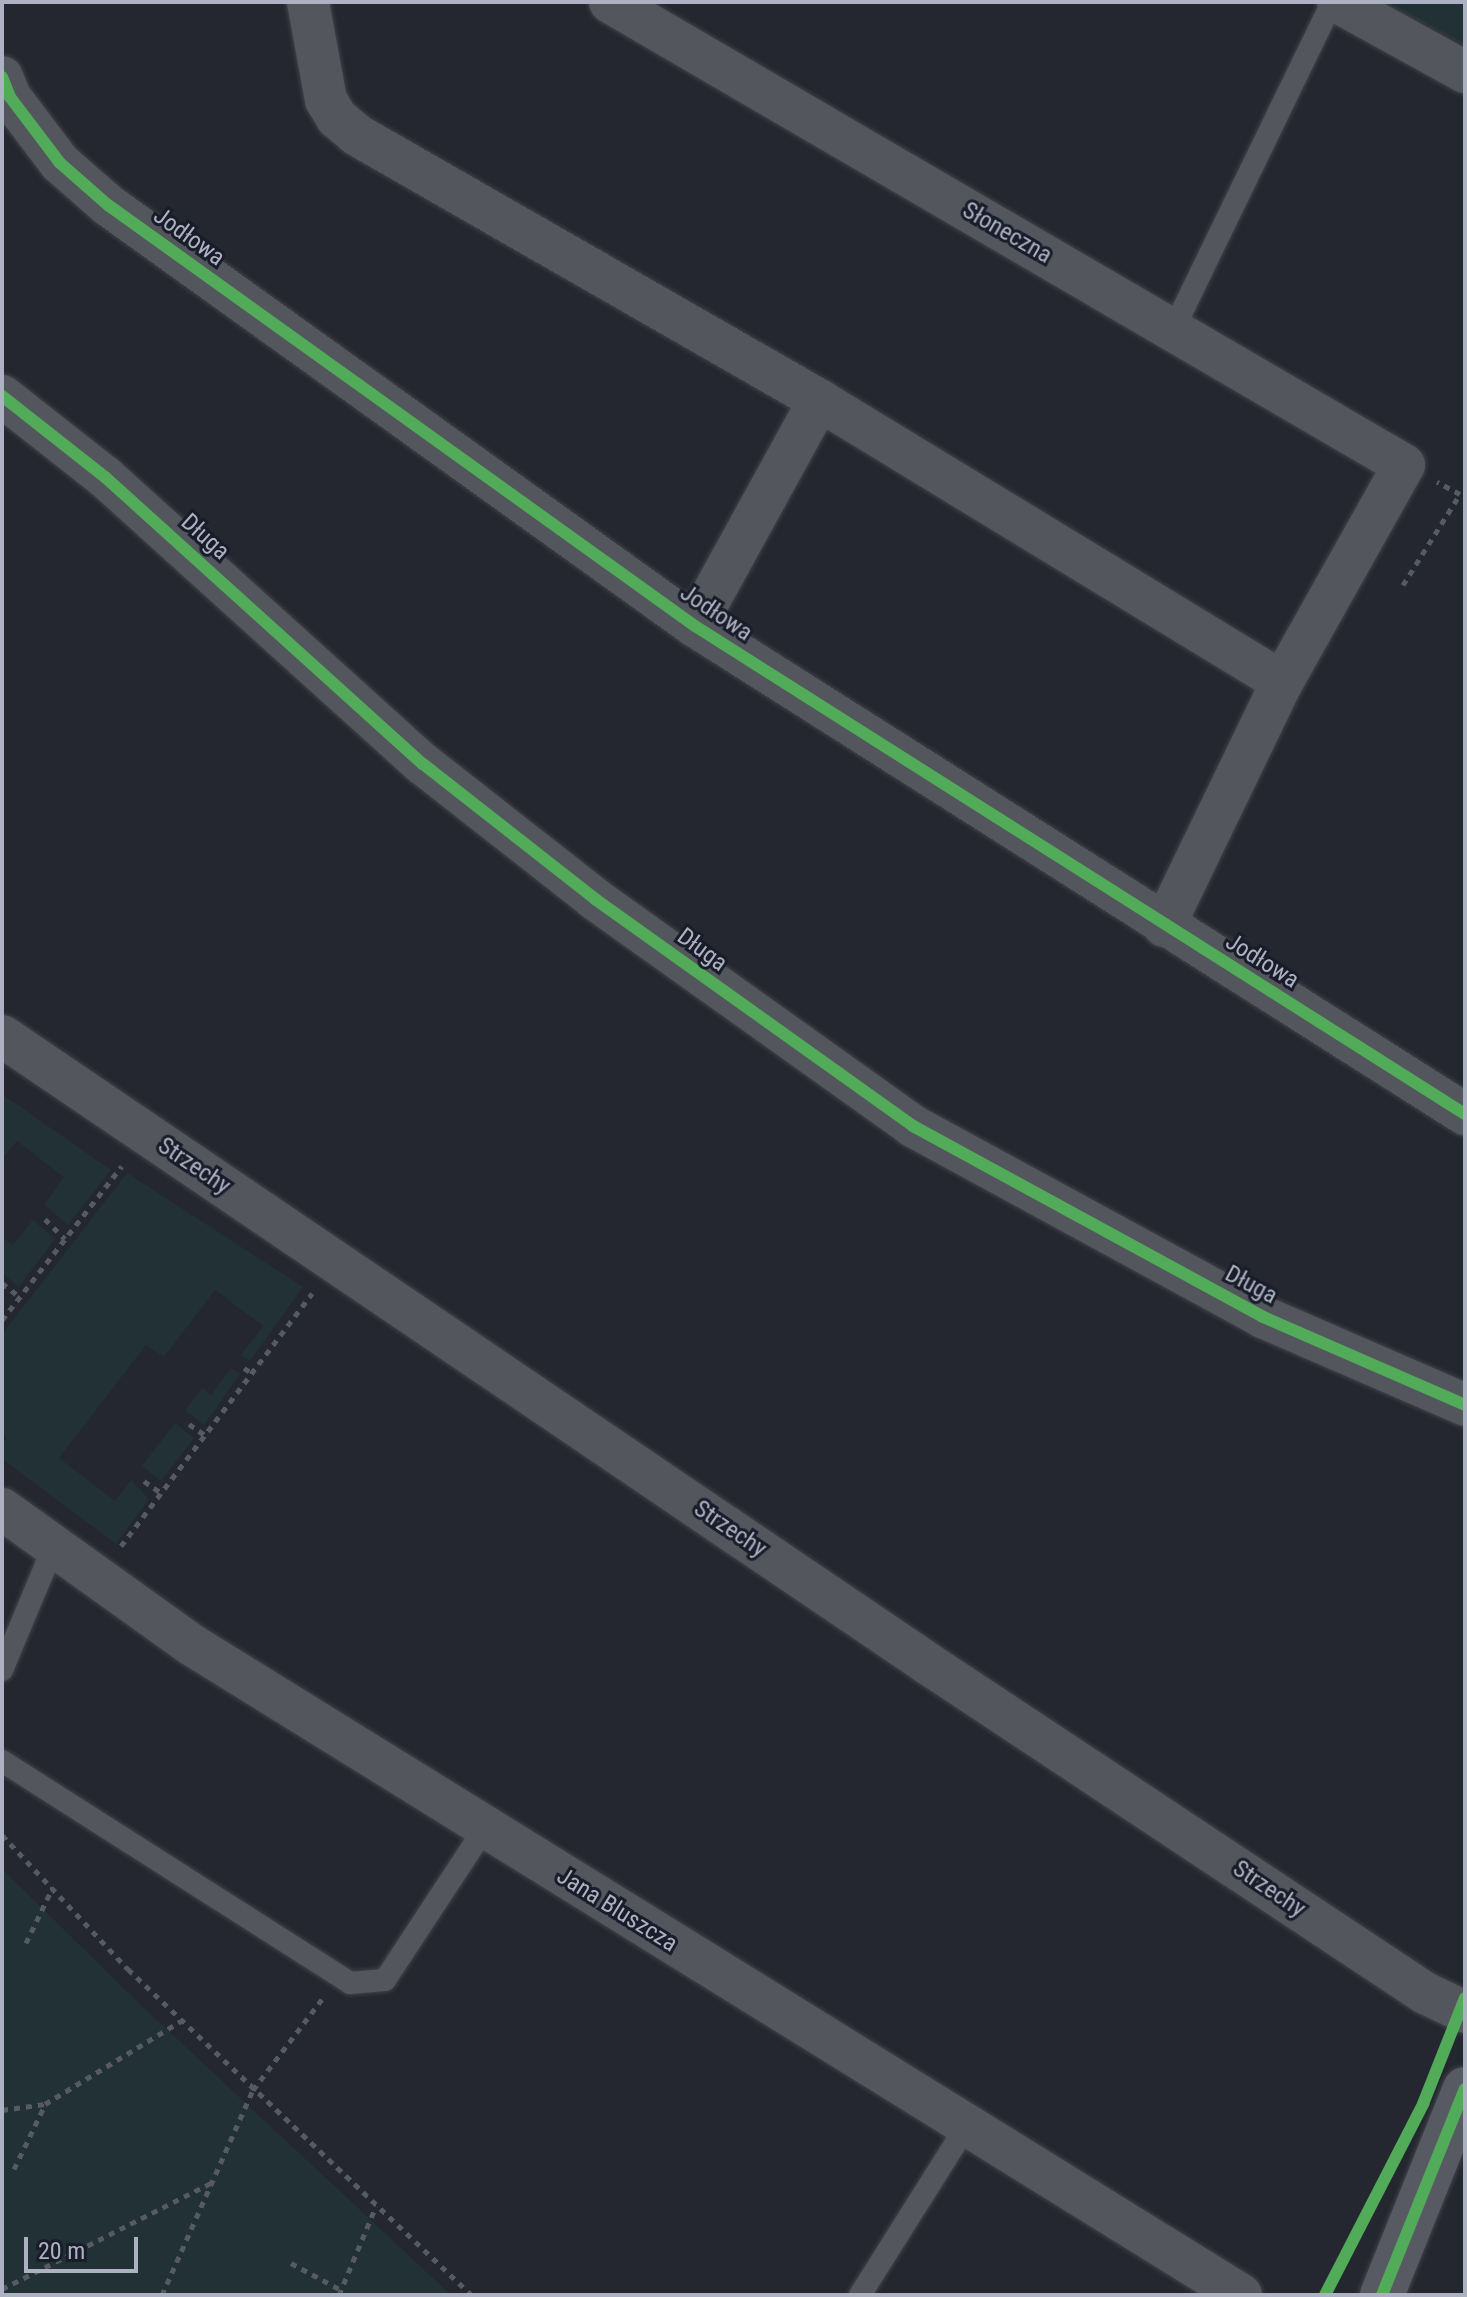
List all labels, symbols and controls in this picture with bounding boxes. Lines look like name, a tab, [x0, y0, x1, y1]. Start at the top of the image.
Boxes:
street label: Słoneczna	[957, 196, 1057, 270]
street label: Jodłowa	[148, 202, 230, 272]
street label: Długa	[175, 508, 235, 566]
street label: Jodłowa	[674, 578, 758, 648]
street label: Długa	[671, 922, 733, 978]
street label: Jodłowa	[1220, 927, 1304, 995]
street label: Strzechy	[152, 1131, 236, 1201]
street label: Długa	[1220, 1259, 1282, 1311]
street label: Strzechy	[688, 1494, 772, 1564]
street label: Strzechy	[1227, 1854, 1311, 1924]
street label: Jana Bluszcza	[552, 1862, 682, 1958]
scale bar	[28, 2221, 142, 2271]
text: 20 m	[38, 2237, 85, 2265]

